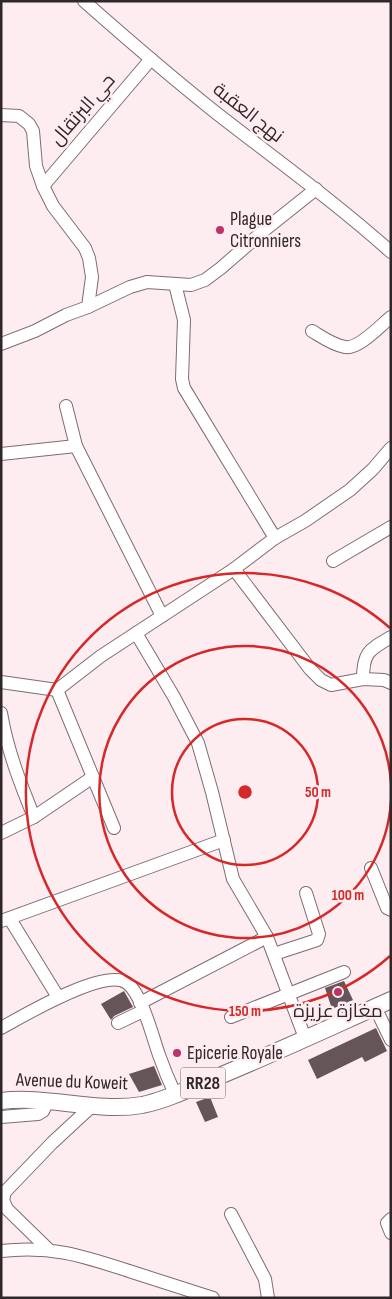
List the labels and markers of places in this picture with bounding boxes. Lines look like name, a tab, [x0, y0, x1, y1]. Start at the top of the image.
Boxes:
place label: Plague Citronniers	[230, 208, 301, 253]
marker: Plague Citronniers	[214, 224, 226, 236]
centre of rings	[236, 783, 254, 801]
marker: مغازة عزيزة	[332, 986, 344, 998]
place label: مغازة عزيزة	[293, 1000, 383, 1023]
place label: Epicerie Royale	[187, 1042, 283, 1065]
marker: Epicerie Royale	[171, 1047, 183, 1059]

